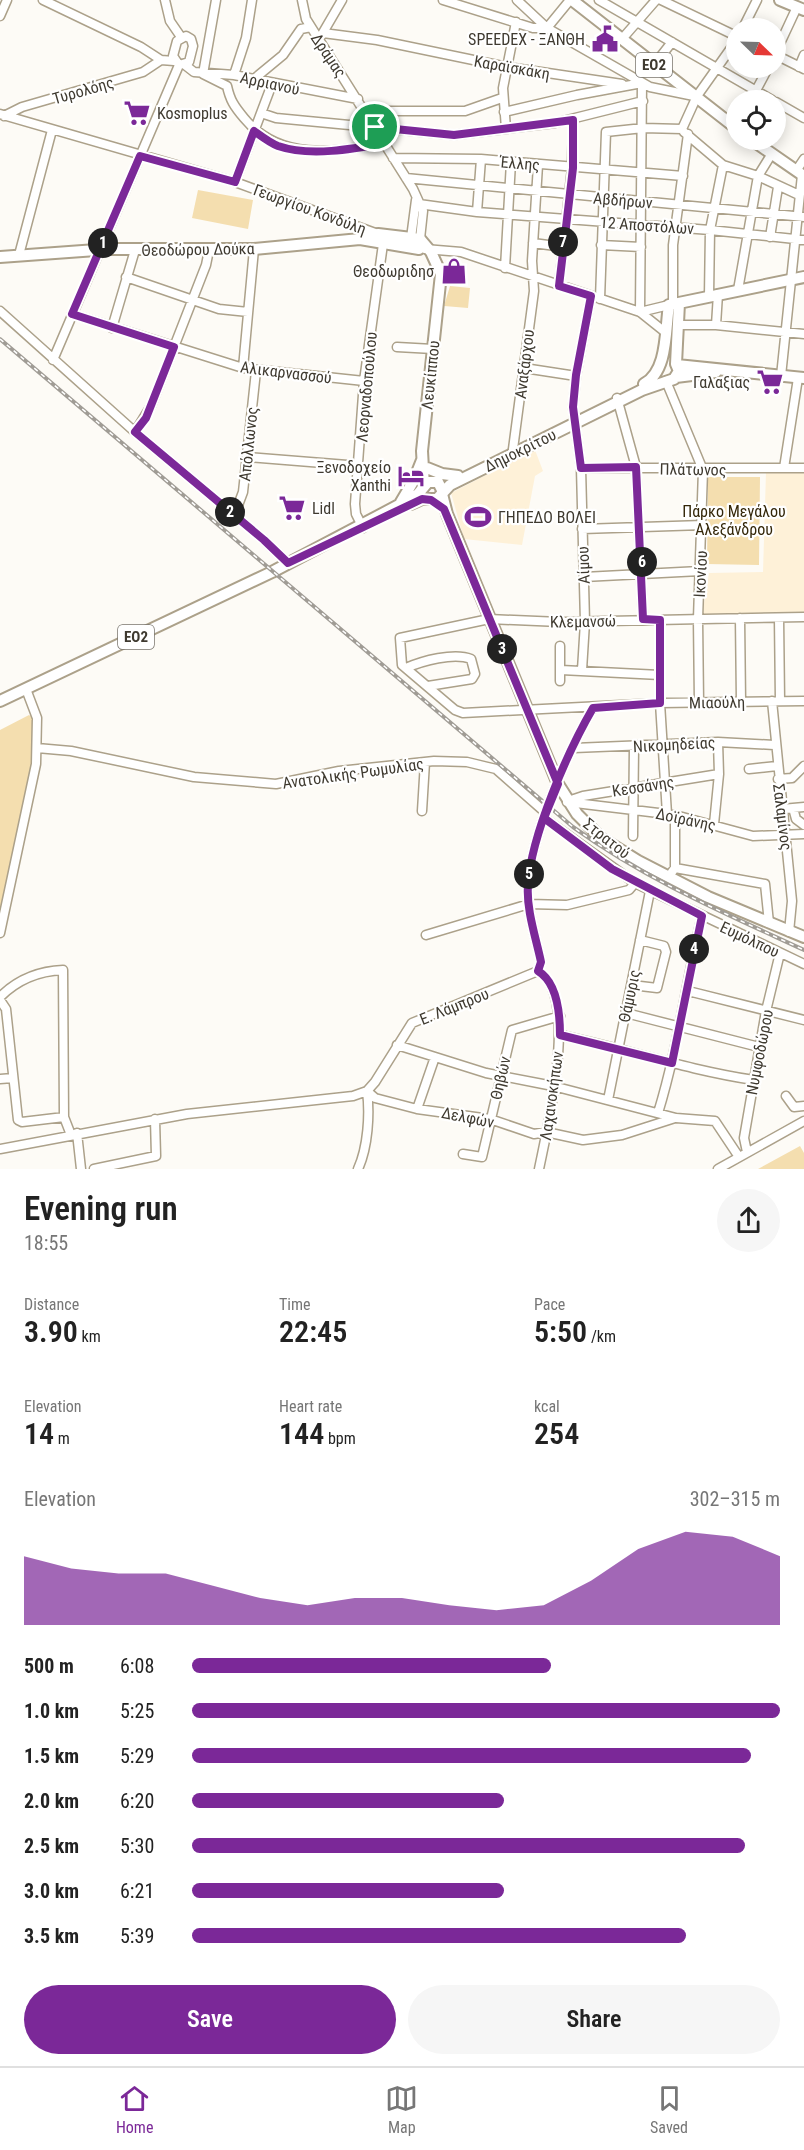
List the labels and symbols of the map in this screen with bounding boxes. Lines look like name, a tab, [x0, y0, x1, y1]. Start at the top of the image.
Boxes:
north arrow	[726, 18, 786, 78]
public building icon: SPEEDEX - ΞΑΝΘΗ	[590, 24, 620, 54]
street label: Δράμας	[307, 30, 350, 81]
place label: SPEEDEX - ΞΑΝΘΗ	[468, 30, 585, 49]
street label: Καραϊσκάκη	[472, 51, 551, 84]
road number: ΕΟ2	[636, 53, 672, 77]
street label: Αρριανού	[238, 68, 301, 99]
street label: Τυρολόης	[50, 73, 116, 108]
supermarket icon: Kosmoplus	[122, 98, 152, 128]
pin	[349, 101, 400, 152]
place label: Kosmoplus	[157, 104, 228, 123]
street label: Έλλης	[498, 152, 541, 175]
street label: Γεωργίου Κονδύλη	[251, 180, 369, 239]
street label: Αβδήρων	[592, 188, 654, 213]
street label: 12 Αποστόλων	[599, 213, 695, 238]
pin: 7	[548, 227, 578, 257]
pin: 1	[88, 228, 118, 258]
street label: Θεοδώρου Δούκα	[141, 239, 255, 260]
shop icon: Θεοδωριδησ	[439, 256, 469, 286]
place label: Θεοδωριδησ	[353, 262, 434, 281]
street label: Αναξάρχου	[511, 328, 538, 400]
street label: Λεορναδοπούλου	[352, 331, 381, 443]
street label: Λευκίππου	[417, 340, 444, 411]
street label: Αλικαρνασσού	[239, 357, 333, 388]
supermarket icon: Γαλαξιας	[755, 367, 785, 397]
place label: Γαλαξιας	[693, 373, 750, 392]
street label: Απόλλωνος	[235, 406, 262, 482]
street label: Δημοκρίτου	[481, 425, 559, 476]
place label: Ξενοδοχείο Xanthi	[316, 458, 391, 495]
street label: Πλάτωνος	[660, 459, 726, 480]
hotel icon: Ξενοδοχείο Xanthi	[396, 461, 426, 491]
supermarket icon: Lidl	[277, 493, 307, 523]
pin: 2	[215, 497, 245, 527]
place label: Lidl	[312, 499, 335, 518]
sports icon: ΓΗΠΕΔΟ ΒΟΛΕΙ	[463, 502, 493, 532]
park label: Πάρκο Μεγάλου Αλεξάνδρου	[682, 502, 786, 539]
place label: ΓΗΠΕΔΟ ΒΟΛΕΙ	[498, 508, 596, 527]
street label: Αίμου	[573, 546, 594, 584]
pin: 6	[627, 547, 657, 577]
street label: Ικονίου	[690, 550, 711, 598]
street label: Κλεμανσώ	[550, 611, 616, 632]
road number: ΕΟ2	[118, 625, 154, 649]
pin: 3	[487, 634, 517, 664]
street label: Μιαούλη	[689, 693, 745, 712]
street label: Νικομηδείας	[632, 733, 716, 756]
street label: Ανατολικής Ρωμυλίας	[281, 754, 425, 793]
street label: Κεσσάνης	[611, 772, 675, 801]
street label: Σαλαμίνος	[769, 783, 796, 851]
street label: Δοϊράνης	[654, 804, 718, 835]
street label: Στρατού	[579, 814, 634, 863]
pin: 5	[514, 859, 544, 889]
street label: Ευμόλπου	[717, 917, 782, 961]
pin: 4	[679, 934, 709, 964]
street label: Θάμυρις	[615, 968, 644, 1024]
street label: Ε. Λάμπρου	[417, 984, 492, 1029]
street label: Νυμφοδώρου	[742, 1008, 777, 1096]
street label: Λαχανοκήπων	[536, 1050, 567, 1142]
street label: Θηβών	[486, 1054, 515, 1102]
street label: Δελφών	[440, 1103, 496, 1132]

